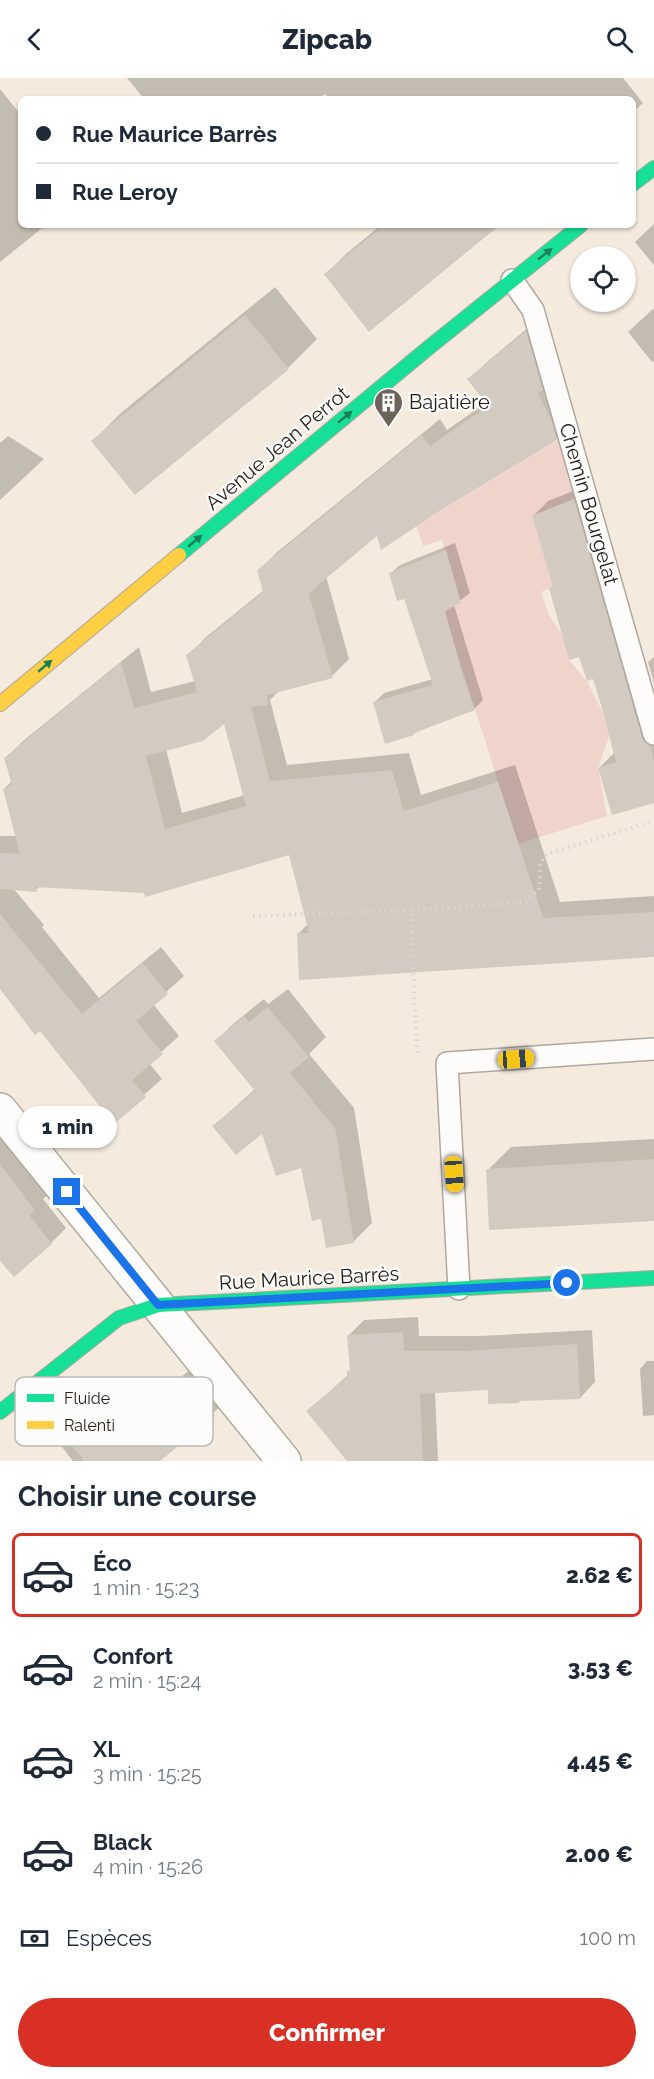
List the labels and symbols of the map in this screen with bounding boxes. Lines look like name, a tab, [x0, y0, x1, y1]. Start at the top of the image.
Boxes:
one-way arrow	[537, 247, 553, 260]
street label: Avenue Jean Perrot	[200, 381, 354, 515]
building icon: Bajatière	[372, 386, 404, 428]
place label: Bajatière	[409, 390, 490, 414]
one-way arrow	[337, 411, 352, 424]
street label: Chemin Bourgelat	[554, 420, 624, 588]
one-way arrow	[187, 535, 203, 548]
one-way arrow	[37, 660, 52, 673]
car	[497, 1049, 535, 1069]
callout: 1 min	[17, 1105, 116, 1147]
car	[444, 1155, 464, 1193]
route end	[53, 1178, 80, 1205]
street label: Rue Maurice Barrès	[218, 1261, 400, 1295]
route start	[553, 1269, 580, 1296]
legend	[15, 1377, 213, 1446]
text: Fluide	[64, 1389, 110, 1408]
text: Ralenti	[64, 1416, 115, 1435]

